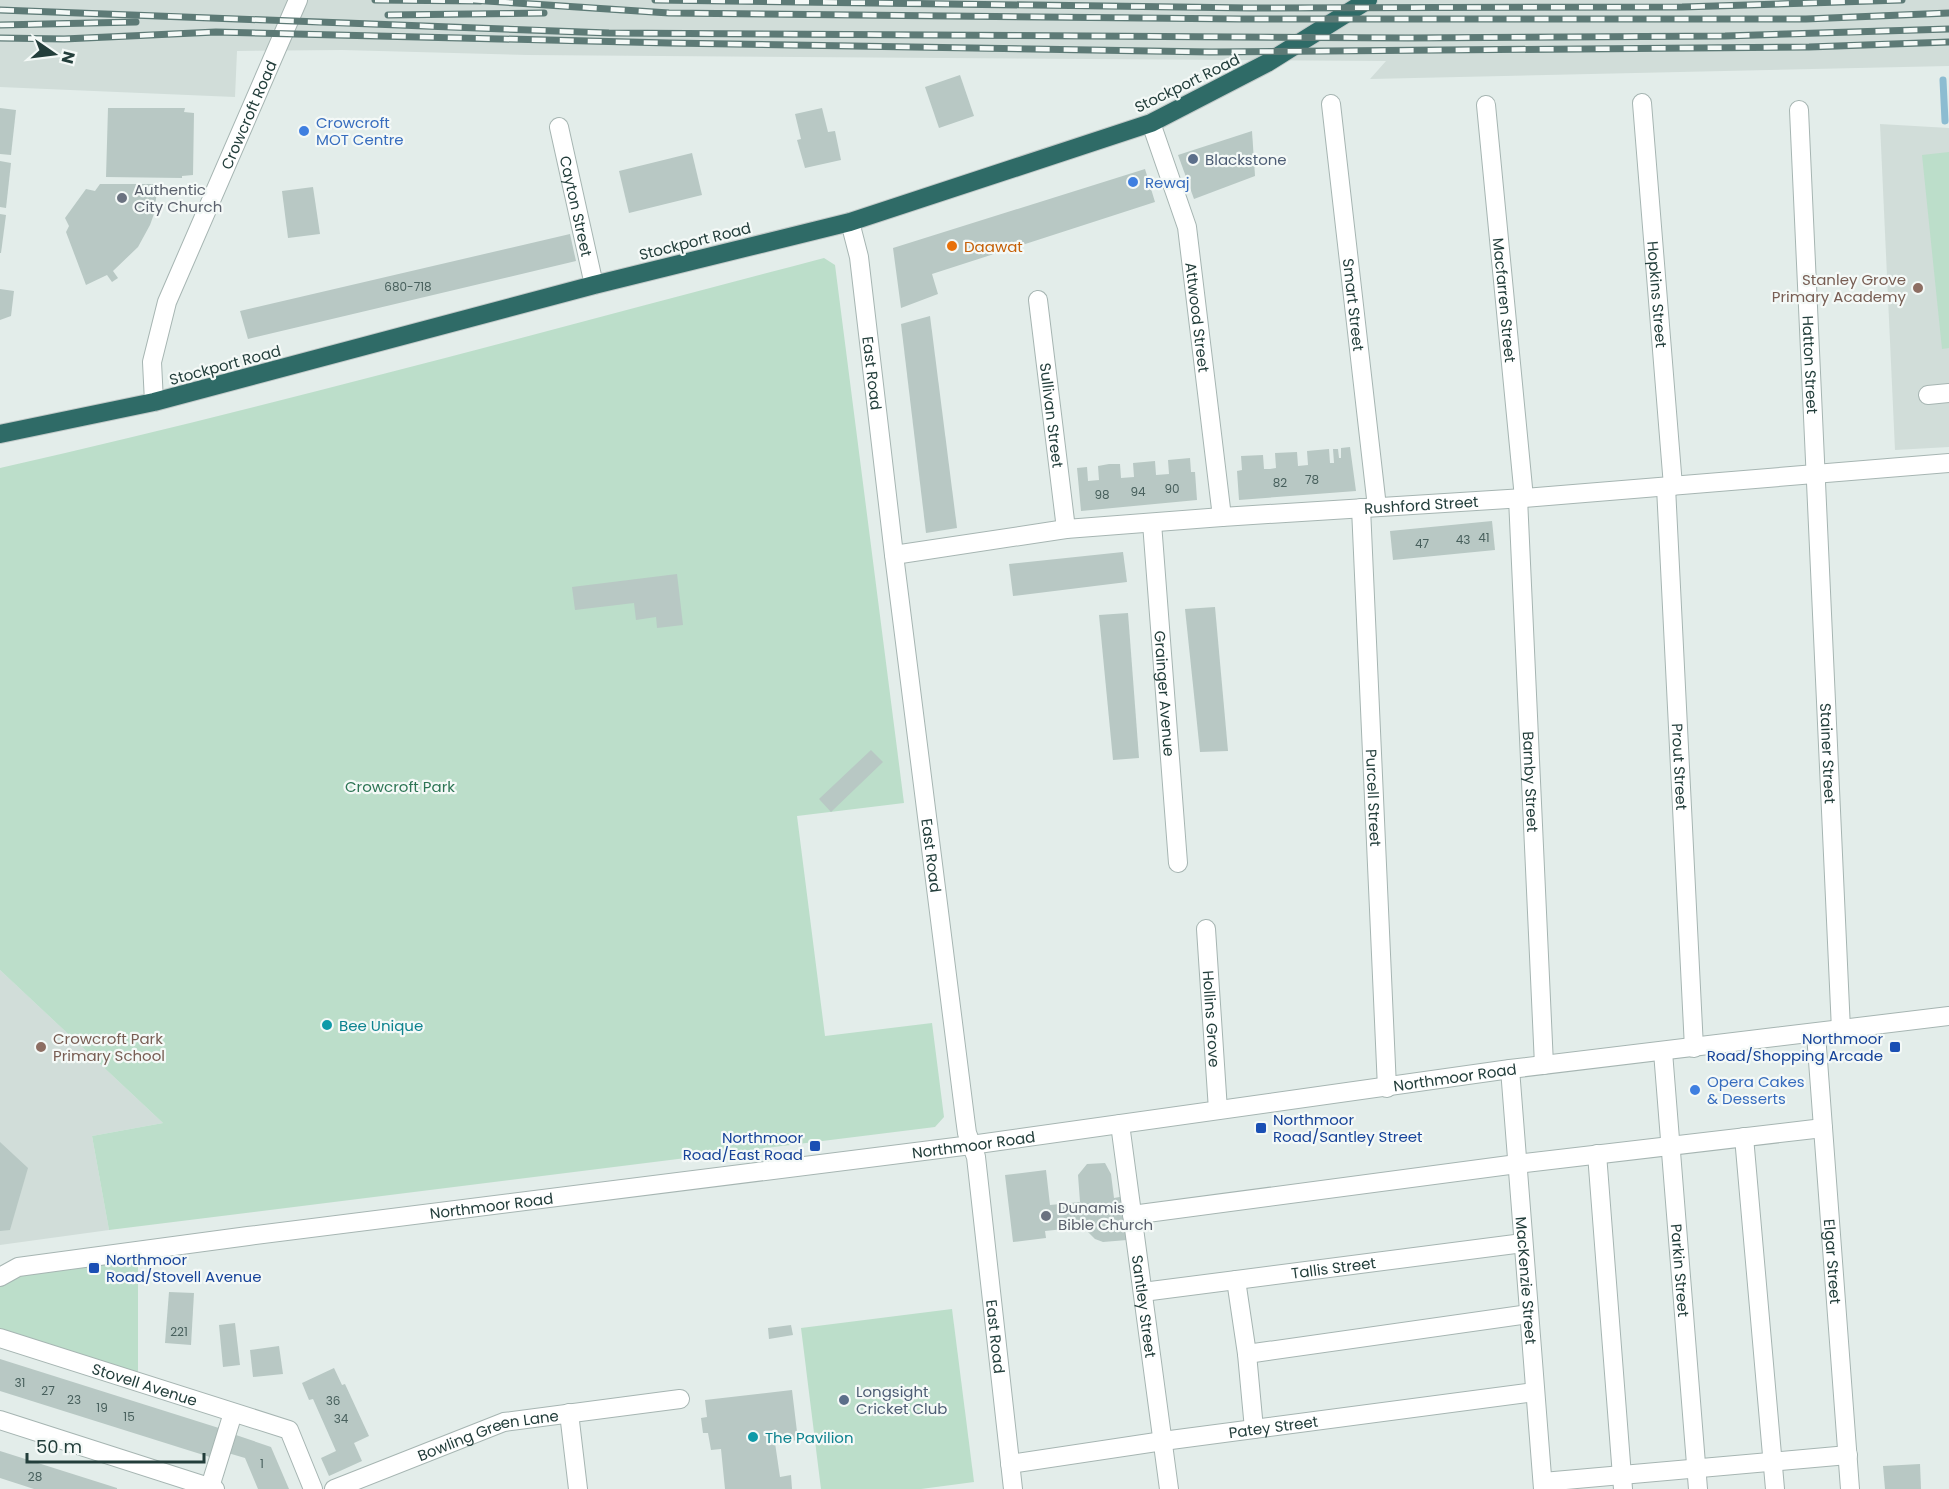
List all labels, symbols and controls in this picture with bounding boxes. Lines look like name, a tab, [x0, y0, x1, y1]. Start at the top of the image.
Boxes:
north arrow	[24, 24, 84, 84]
street label: Stockport Road	[1131, 48, 1243, 118]
text: N	[55, 49, 81, 66]
street label: Crowcroft Road	[215, 57, 281, 173]
place label: Crowcroft MOT Centre	[316, 112, 404, 150]
marker: Crowcroft MOT Centre	[297, 124, 311, 138]
place label: Blackstone	[1205, 149, 1287, 170]
marker: Blackstone	[1186, 152, 1200, 166]
street label: Cayton Street	[555, 154, 598, 259]
place label: Rewaj	[1145, 172, 1190, 193]
marker: Rewaj	[1126, 175, 1140, 189]
place label: Authentic City Church	[134, 179, 222, 217]
marker: Authentic City Church	[115, 191, 129, 205]
street label: Stockport Road	[637, 217, 753, 265]
place label: Daawat	[964, 236, 1023, 257]
street label: Macfarren Street	[1488, 237, 1521, 364]
marker: Daawat	[945, 239, 959, 253]
street label: Hopkins Street	[1643, 240, 1672, 349]
street label: Smart Street	[1338, 257, 1370, 352]
street label: Attwood Street	[1181, 261, 1215, 374]
place label: Stanley Grove Primary Academy	[1772, 269, 1907, 307]
house number: 680-718	[384, 278, 432, 295]
marker: Stanley Grove Primary Academy	[1911, 281, 1925, 295]
street label: Hatton Street	[1798, 315, 1823, 415]
street label: East Road	[858, 335, 887, 411]
street label: Stockport Road	[167, 340, 283, 390]
street label: Sullivan Street	[1035, 361, 1069, 469]
house number: 78	[1305, 471, 1319, 488]
house number: 82	[1273, 474, 1287, 491]
house number: 90	[1164, 480, 1180, 497]
house number: 94	[1130, 483, 1146, 500]
house number: 98	[1094, 486, 1110, 503]
street label: Rushford Street	[1363, 490, 1479, 519]
house number: 41	[1478, 529, 1490, 546]
house number: 43	[1456, 531, 1470, 548]
house number: 47	[1415, 535, 1429, 552]
street label: Grainger Avenue	[1150, 630, 1180, 757]
street label: Stainer Street	[1816, 703, 1841, 804]
street label: Prout Street	[1667, 723, 1693, 811]
street label: Barnby Street	[1518, 731, 1544, 833]
street label: Purcell Street	[1361, 748, 1387, 847]
park label: Crowcroft Park	[345, 776, 455, 797]
street label: East Road	[917, 817, 947, 894]
street label: Hollins Grove	[1198, 970, 1226, 1068]
place label: Bee Unique	[339, 1015, 423, 1036]
marker: Bee Unique	[320, 1018, 334, 1032]
place label: Crowcroft Park Primary School	[53, 1028, 165, 1066]
place label: Northmoor Road/Shopping Arcade	[1707, 1028, 1883, 1066]
marker: Crowcroft Park Primary School	[34, 1040, 48, 1054]
marker: Northmoor Road/Shopping Arcade	[1888, 1040, 1902, 1054]
street label: Northmoor Road	[1392, 1058, 1518, 1096]
place label: Opera Cakes & Desserts	[1707, 1071, 1805, 1109]
marker: Opera Cakes & Desserts	[1688, 1083, 1702, 1097]
place label: Northmoor Road/Santley Street	[1273, 1109, 1423, 1147]
marker: Northmoor Road/Santley Street	[1254, 1121, 1268, 1135]
street label: Northmoor Road	[911, 1126, 1037, 1163]
place label: Northmoor Road/East Road	[683, 1127, 803, 1165]
marker: Northmoor Road/East Road	[808, 1139, 822, 1153]
street label: Northmoor Road	[429, 1187, 554, 1224]
place label: Dunamis Bible Church	[1058, 1197, 1153, 1235]
marker: Dunamis Bible Church	[1039, 1209, 1053, 1223]
street label: MacKenzie Street	[1511, 1216, 1542, 1345]
street label: Elgar Street	[1819, 1218, 1847, 1305]
street label: Parkin Street	[1666, 1223, 1695, 1318]
place label: Northmoor Road/Stovell Avenue	[106, 1249, 261, 1287]
street label: Tallis Street	[1290, 1252, 1377, 1283]
street label: Santley Street	[1127, 1254, 1162, 1359]
marker: Northmoor Road/Stovell Avenue	[87, 1261, 101, 1275]
street label: East Road	[981, 1298, 1011, 1375]
house number: 221	[170, 1323, 188, 1340]
street label: Stovell Avenue	[90, 1358, 200, 1411]
house number: 31	[15, 1374, 25, 1391]
place label: Longsight Cricket Club	[856, 1381, 947, 1419]
house number: 27	[41, 1382, 55, 1399]
house number: 23	[67, 1391, 81, 1408]
house number: 36	[326, 1392, 340, 1409]
marker: Longsight Cricket Club	[837, 1393, 851, 1407]
house number: 19	[96, 1399, 108, 1416]
street label: Bowling Green Lane	[414, 1404, 560, 1466]
house number: 15	[123, 1408, 135, 1425]
house number: 34	[334, 1410, 349, 1427]
street label: Patey Street	[1227, 1410, 1319, 1443]
scale bar	[27, 1426, 204, 1464]
place label: The Pavilion	[765, 1427, 854, 1448]
marker: The Pavilion	[746, 1430, 760, 1444]
text: 50 m	[36, 1434, 82, 1459]
house number: 1	[260, 1455, 264, 1472]
house number: 28	[28, 1468, 42, 1485]

